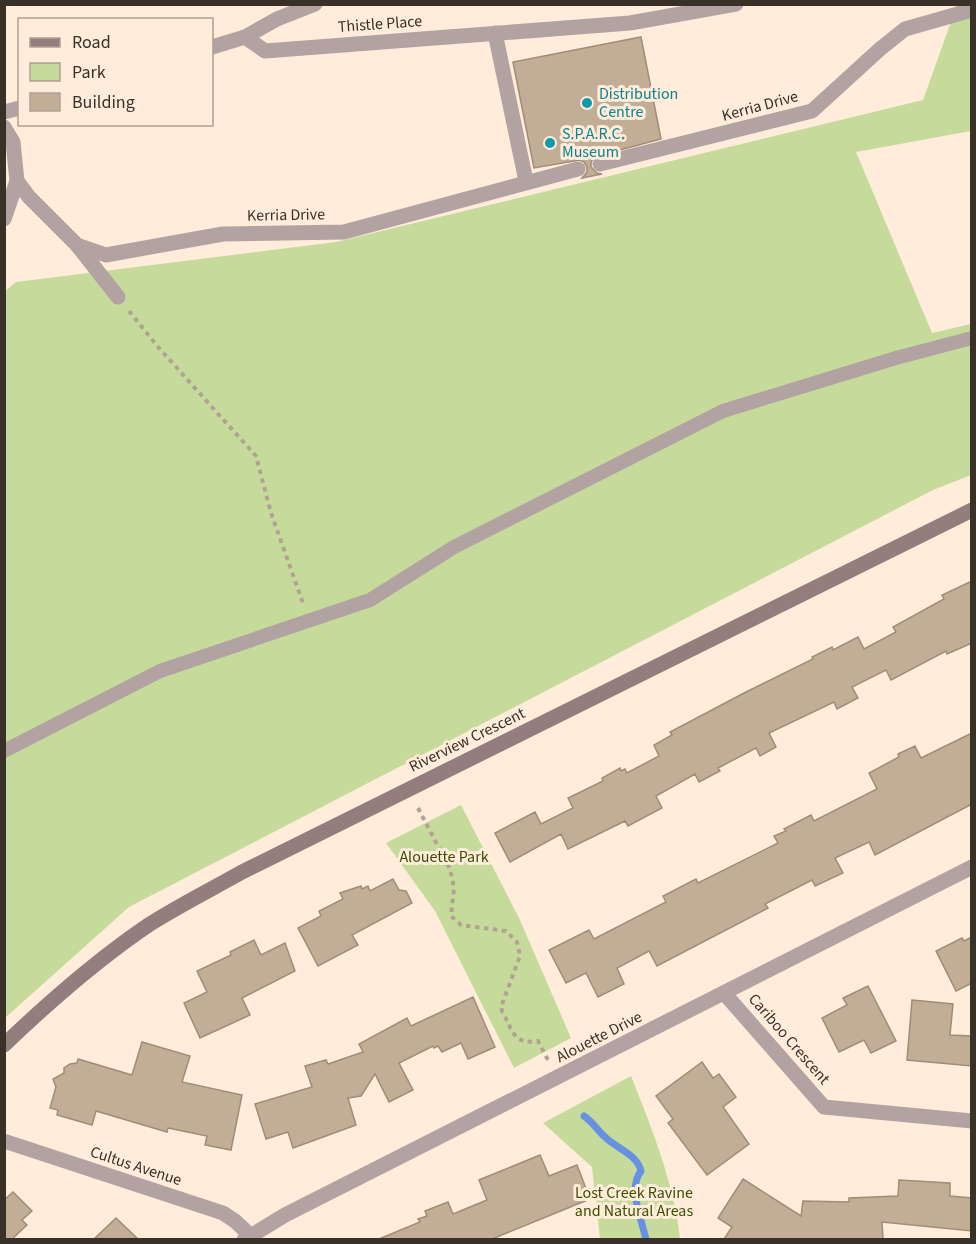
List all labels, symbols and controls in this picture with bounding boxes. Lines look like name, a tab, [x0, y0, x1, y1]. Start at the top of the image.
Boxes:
street label: Thistle Place	[337, 10, 423, 38]
legend	[18, 18, 213, 126]
text: Road	[72, 30, 111, 55]
text: Park	[72, 60, 106, 85]
place label: Distribution Centre	[599, 83, 678, 123]
street label: Kerria Drive	[719, 85, 801, 127]
text: Building	[72, 90, 135, 115]
marker: Distribution Centre	[580, 96, 594, 110]
place label: S.P.A.R.C. Museum	[562, 123, 625, 163]
marker: S.P.A.R.C. Museum	[543, 136, 557, 150]
street label: Kerria Drive	[247, 203, 325, 227]
street label: Riverview Crescent	[405, 702, 529, 778]
park label: Alouette Park	[399, 846, 489, 868]
street label: Cariboo Crescent	[743, 989, 835, 1090]
street label: Alouette Drive	[552, 1006, 646, 1068]
street label: Cultus Avenue	[87, 1141, 185, 1191]
park label: Lost Creek Ravine and Natural Areas	[575, 1182, 693, 1222]

